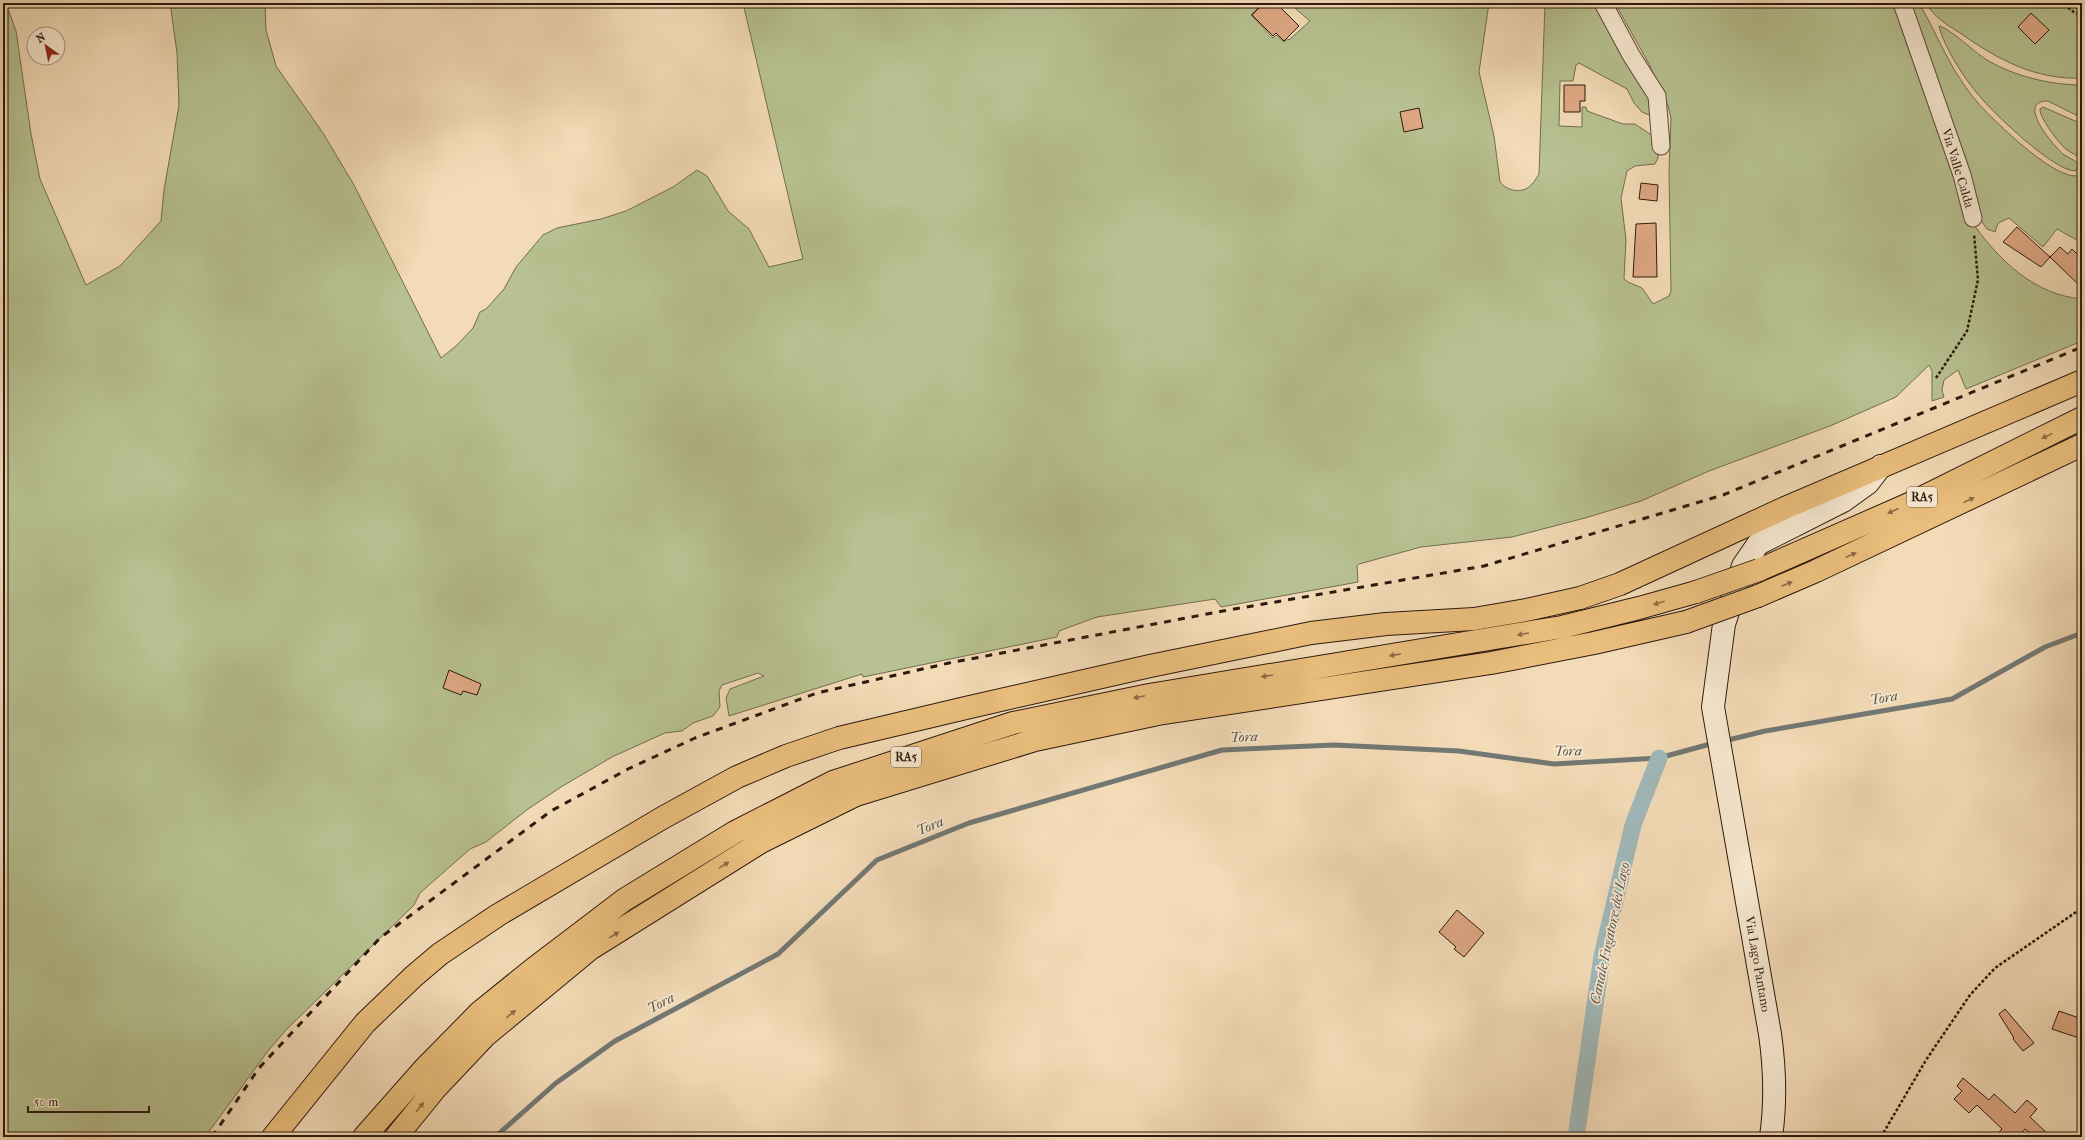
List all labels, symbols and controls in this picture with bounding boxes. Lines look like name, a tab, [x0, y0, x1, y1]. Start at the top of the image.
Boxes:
north arrow	[26, 26, 66, 66]
text: N	[34, 30, 48, 46]
street label: Via Valle Calda	[1938, 125, 1978, 211]
one-way arrow	[2041, 432, 2053, 439]
road number: RA5	[1907, 487, 1937, 507]
one-way arrow	[1963, 497, 1974, 503]
one-way arrow	[1887, 508, 1898, 514]
one-way arrow	[1845, 552, 1857, 558]
one-way arrow	[1781, 580, 1793, 586]
one-way arrow	[1653, 600, 1665, 606]
one-way arrow	[1517, 631, 1530, 637]
one-way arrow	[1389, 652, 1401, 658]
one-way arrow	[1261, 673, 1273, 679]
water label: Tora	[1869, 687, 1899, 709]
one-way arrow	[1133, 694, 1145, 700]
water label: Tora	[1230, 728, 1258, 746]
water label: Tora	[1554, 742, 1582, 760]
road number: RA5	[891, 747, 921, 767]
water label: Tora	[914, 813, 946, 839]
water label: Canale Fugatore del Lago	[1587, 860, 1633, 1006]
one-way arrow	[718, 861, 729, 869]
street label: Via Lago Pantano	[1742, 914, 1774, 1014]
one-way arrow	[608, 931, 620, 938]
water label: Tora	[645, 989, 677, 1017]
one-way arrow	[506, 1010, 516, 1019]
scale bar	[28, 1088, 149, 1114]
text: 50 m	[34, 1095, 58, 1109]
one-way arrow	[416, 1101, 425, 1112]

